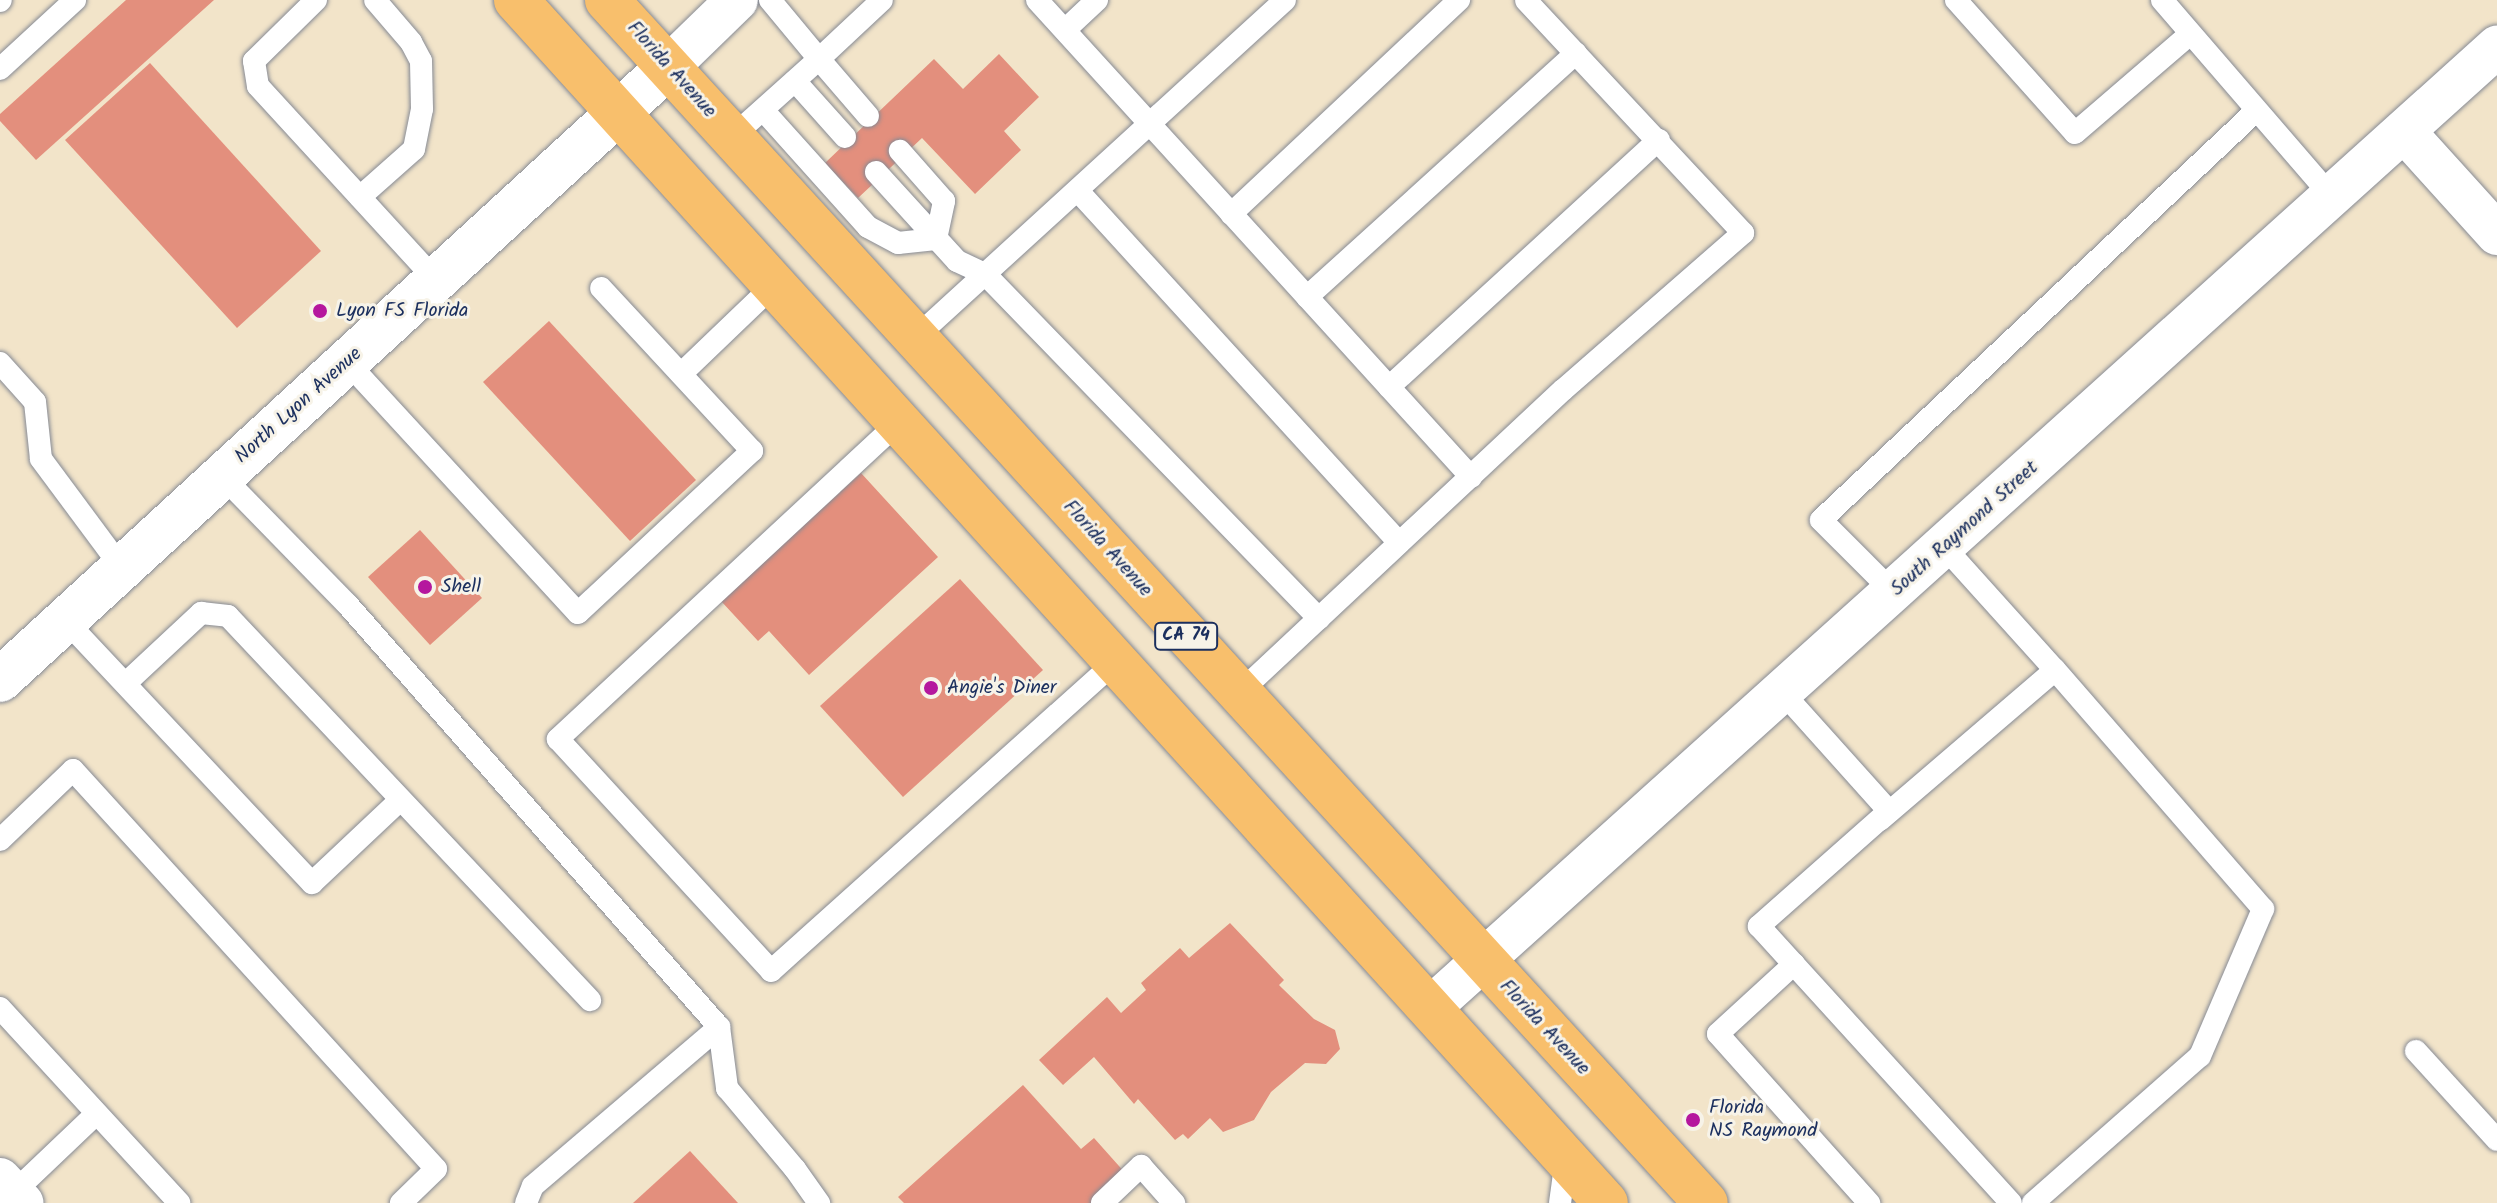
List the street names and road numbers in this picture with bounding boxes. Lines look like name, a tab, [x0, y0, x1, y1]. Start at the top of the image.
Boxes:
street label: Florida Avenue	[621, 17, 721, 123]
street label: North Lyon Avenue	[231, 343, 367, 469]
street label: South Raymond Street	[1886, 456, 2044, 602]
street label: Florida Avenue	[1057, 496, 1157, 602]
road number: CA 74	[1154, 622, 1218, 650]
street label: Florida Avenue	[1494, 975, 1594, 1081]

